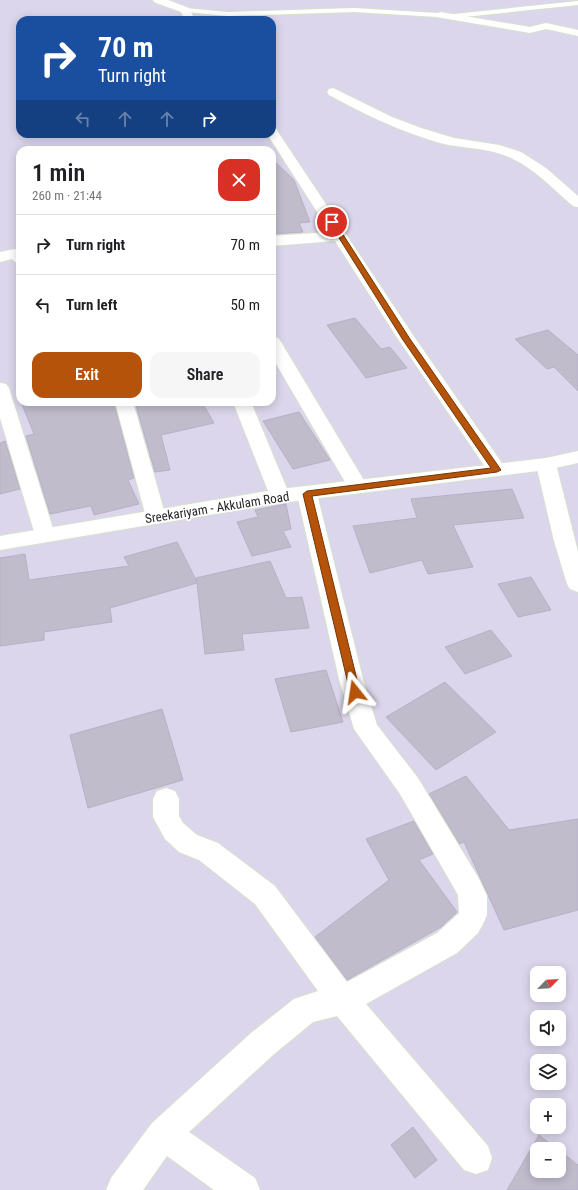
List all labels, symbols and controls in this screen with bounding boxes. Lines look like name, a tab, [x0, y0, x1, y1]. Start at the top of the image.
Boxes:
text: 70 m	[98, 31, 154, 64]
icon: right	[32, 32, 84, 84]
text: Turn right	[98, 65, 166, 86]
icon: left	[72, 108, 94, 130]
icon: ahead	[114, 108, 136, 130]
icon: ahead	[156, 108, 178, 130]
icon: right	[198, 108, 220, 130]
text: 1 min	[32, 159, 85, 187]
button: close	[218, 159, 260, 201]
text: 260 m · 21:44	[32, 188, 102, 203]
pin	[315, 205, 349, 239]
icon: arrive	[321, 211, 343, 233]
icon: right	[32, 234, 54, 256]
text: Turn right	[66, 236, 125, 254]
text: 70 m	[230, 236, 260, 254]
icon: left	[32, 294, 54, 316]
text: Turn left	[66, 296, 117, 314]
text: 50 m	[230, 296, 260, 314]
button: Exit	[32, 352, 142, 398]
button: Share	[150, 352, 260, 398]
street label: Sreekariyam - Akkulam Road	[144, 489, 290, 526]
position arrow	[334, 671, 376, 713]
north arrow	[530, 966, 566, 1002]
map controls	[530, 966, 566, 1178]
button: sound	[530, 1010, 566, 1046]
button: layers	[530, 1054, 566, 1090]
button: +	[530, 1098, 566, 1134]
button: −	[530, 1142, 566, 1178]

